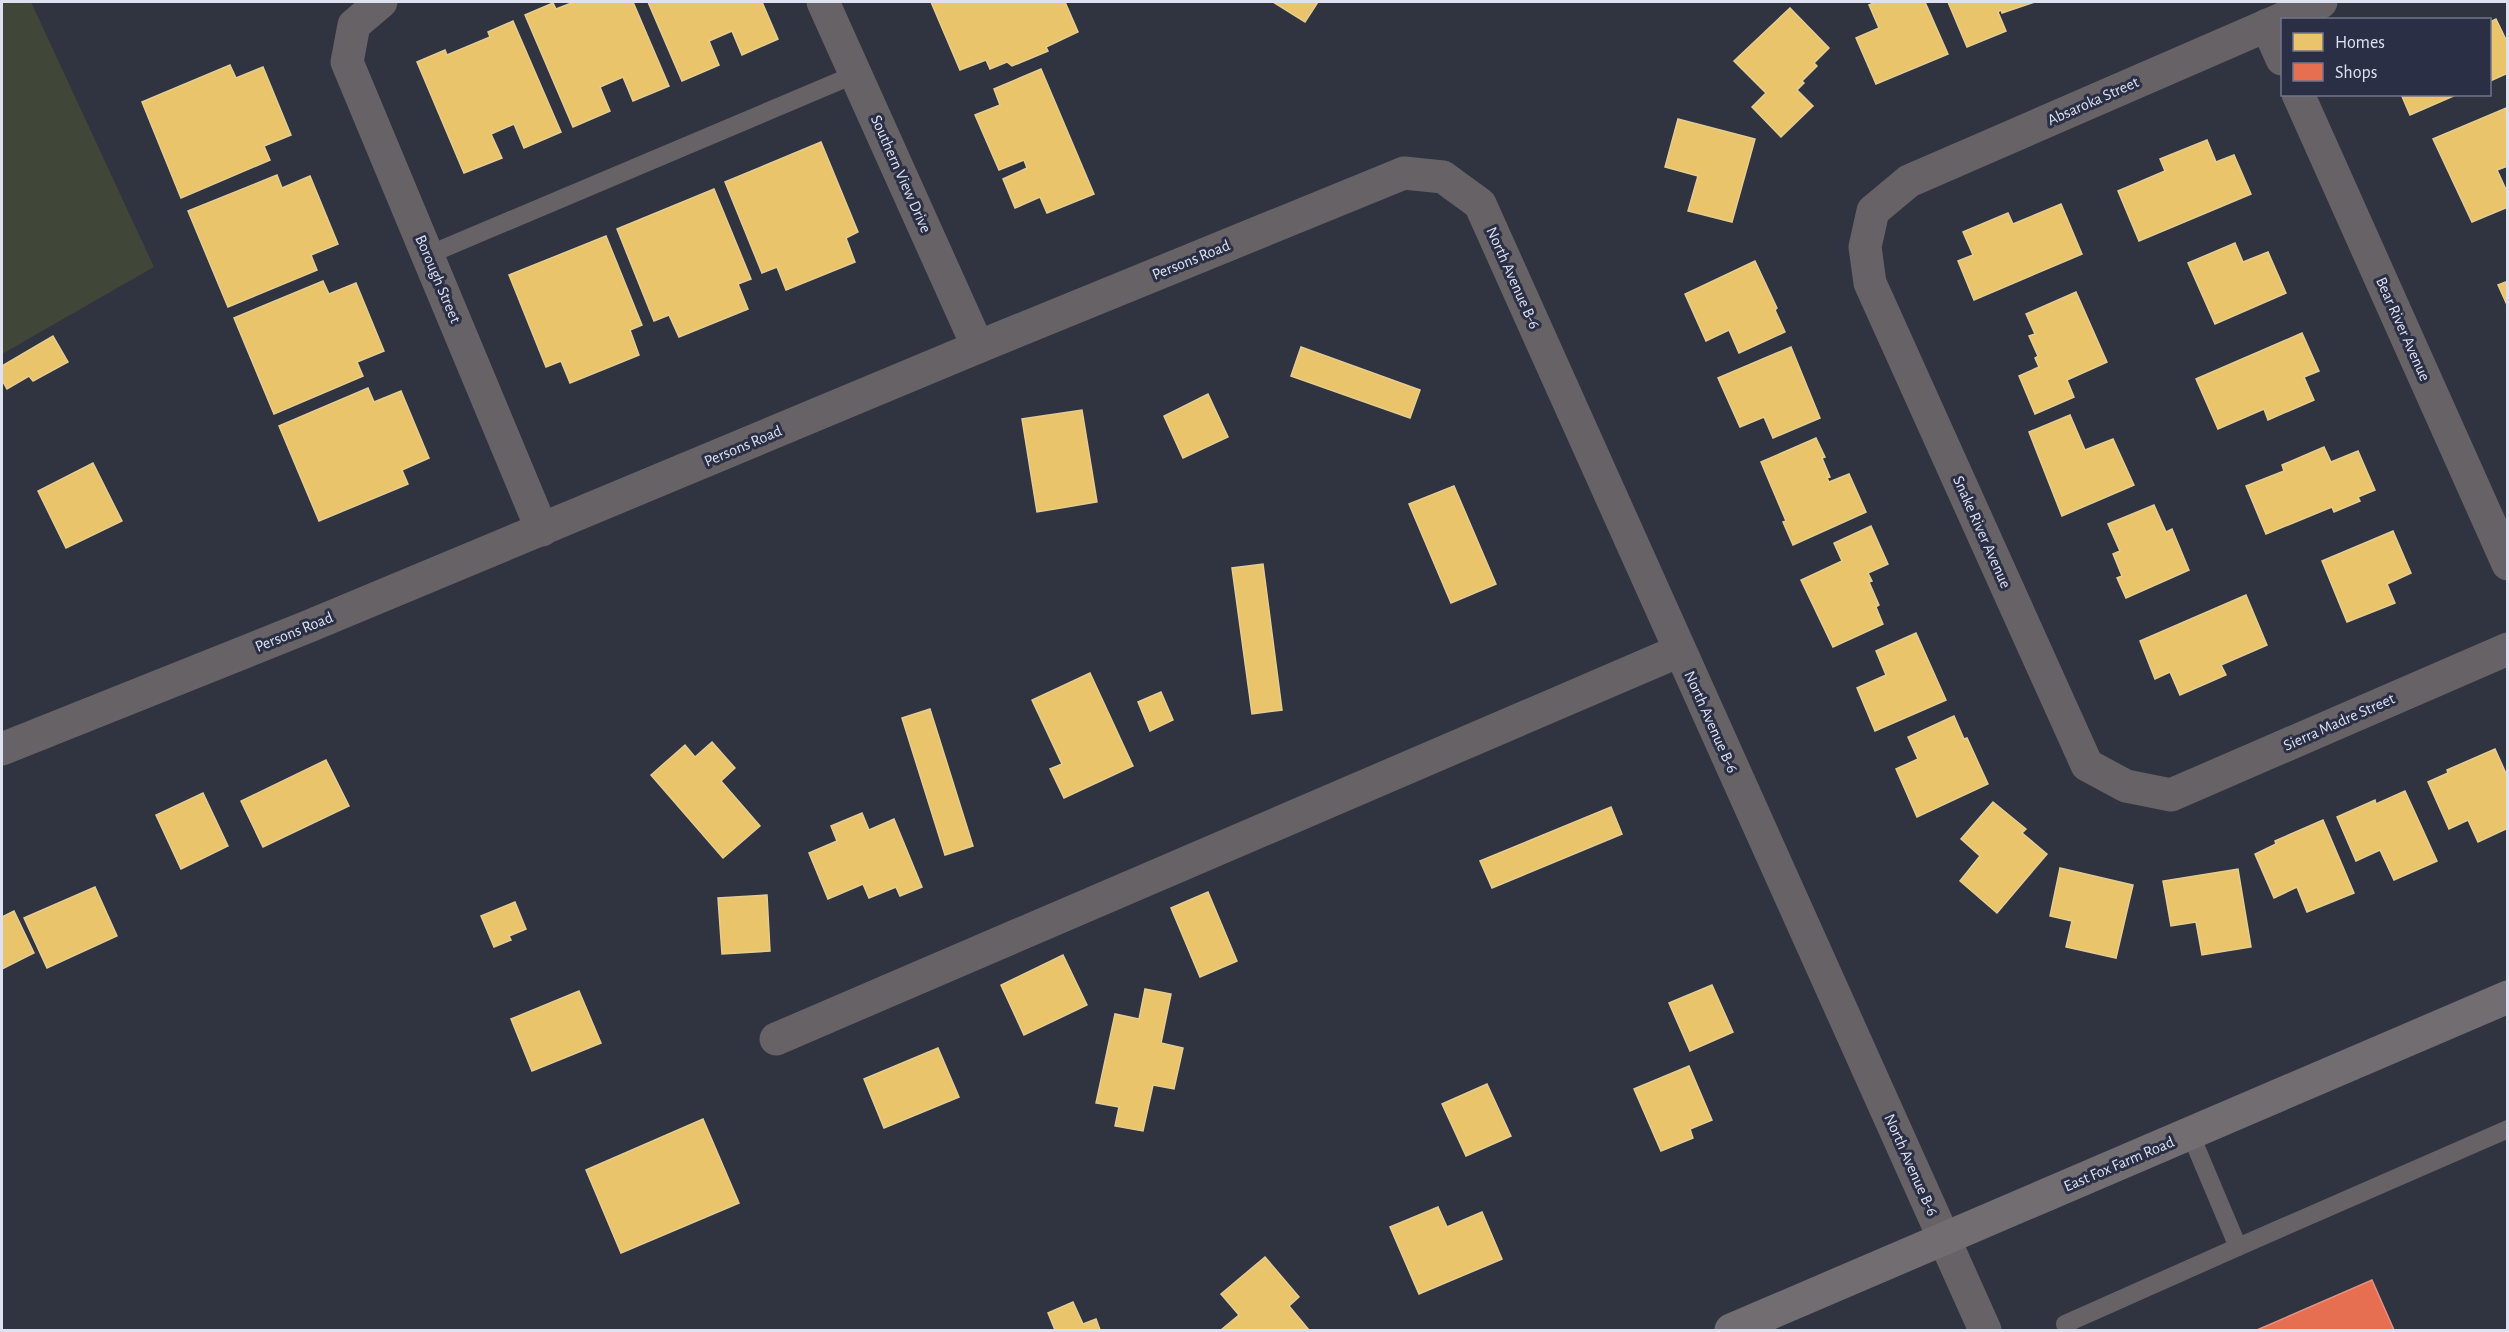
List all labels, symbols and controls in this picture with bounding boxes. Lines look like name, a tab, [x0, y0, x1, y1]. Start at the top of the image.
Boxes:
legend	[2281, 18, 2491, 96]
text: Homes	[2335, 34, 2385, 52]
text: Shops	[2335, 64, 2377, 82]
street label: Absaroka Street	[2045, 74, 2141, 128]
street label: Southern View Drive	[868, 113, 934, 235]
street label: North Avenue B-6	[1483, 225, 1543, 331]
street label: Borough Street	[412, 233, 464, 325]
street label: Persons Road	[1150, 237, 1232, 283]
street label: Bear River Avenue	[2373, 275, 2433, 383]
street label: Persons Road	[702, 423, 784, 469]
street label: Snake River Avenue	[1950, 473, 2014, 591]
street label: Persons Road	[253, 609, 335, 655]
street label: North Avenue B-6	[1681, 669, 1741, 775]
street label: Sierra Madre Street	[2281, 690, 2397, 754]
street label: North Avenue B-6	[1881, 1112, 1941, 1218]
street label: East Fox Farm Road	[2061, 1134, 2177, 1194]

